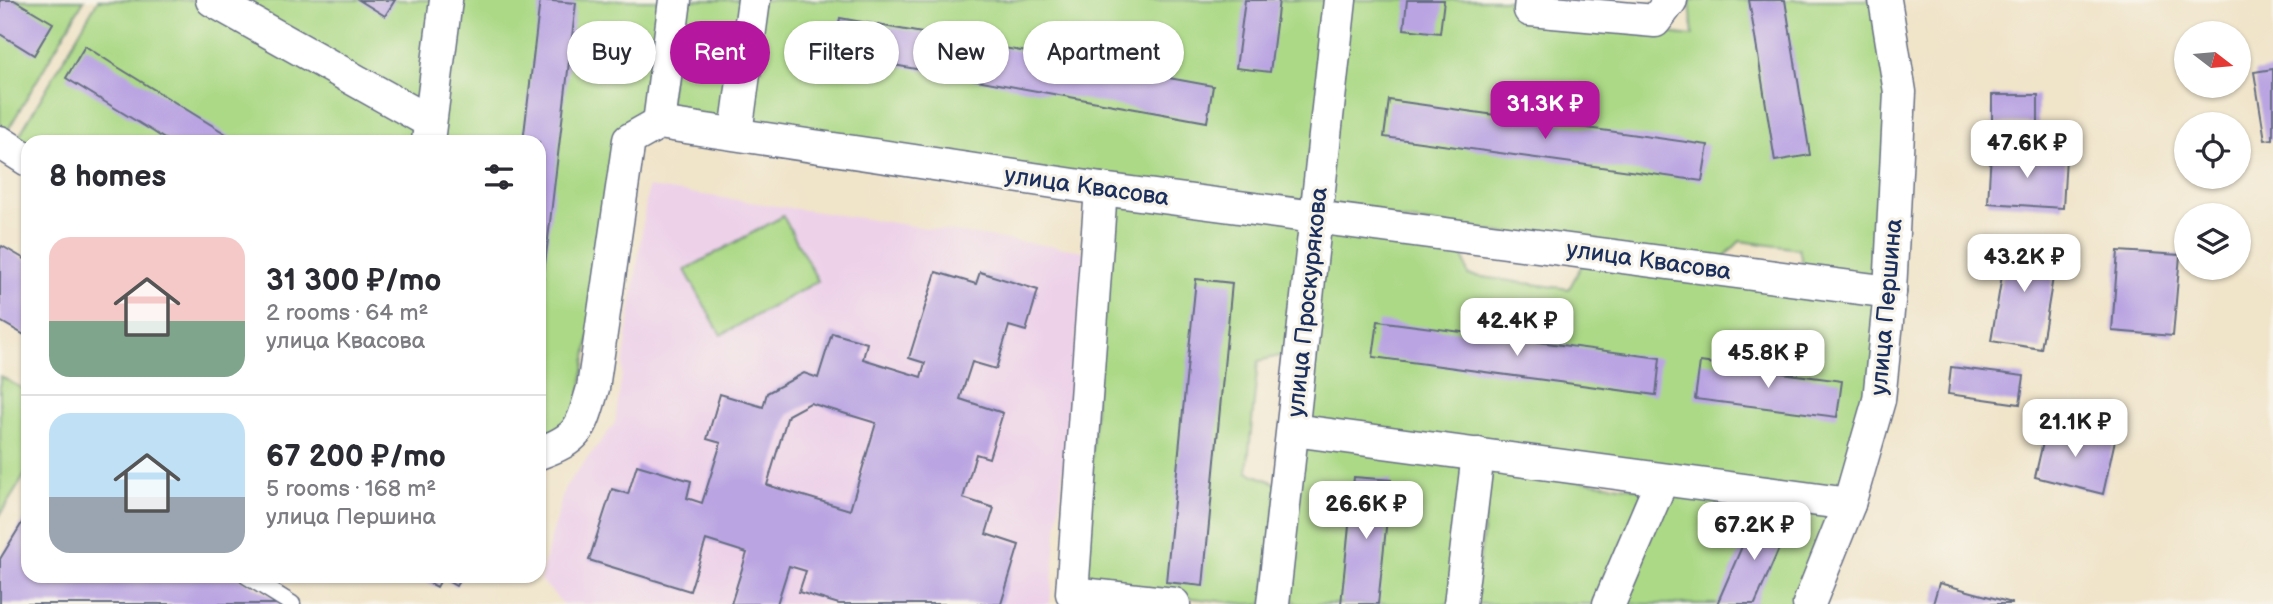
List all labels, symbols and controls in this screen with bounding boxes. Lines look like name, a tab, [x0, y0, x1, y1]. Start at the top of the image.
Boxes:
chip: Buy	[567, 21, 656, 84]
chip: Rent	[670, 21, 770, 84]
chip: Filters	[784, 21, 899, 84]
chip: New	[913, 21, 1009, 84]
chip: Apartment	[1023, 21, 1184, 84]
north arrow	[2174, 21, 2250, 98]
map controls	[2174, 21, 2251, 280]
pin: 31.3K ₽	[1480, 82, 1610, 141]
text: 31.3K ₽	[1507, 90, 1583, 118]
button: locate	[2174, 112, 2251, 189]
pin: 47.6K ₽	[1962, 120, 2092, 180]
text: 47.6K ₽	[1987, 129, 2067, 157]
icon: filters	[480, 158, 518, 196]
text: 8 homes	[49, 159, 166, 195]
street label: улица Квасова	[1003, 161, 1171, 212]
street label: улица Проскурякова	[1281, 186, 1334, 418]
button: layers	[2174, 203, 2251, 280]
street label: улица Першина	[1864, 217, 1909, 397]
pin: 43.2K ₽	[1959, 234, 2089, 294]
street label: улица Квасова	[1565, 235, 1733, 286]
text: 43.2K ₽	[1983, 243, 2065, 271]
text: 31 300 ₽/mo	[266, 263, 441, 299]
icon: home	[105, 265, 189, 349]
pin: 42.4K ₽	[1452, 298, 1582, 358]
text: 2 rooms · 64 m²	[266, 299, 428, 327]
text: 42.4K ₽	[1476, 307, 1558, 335]
text: улица Квасова	[266, 327, 425, 355]
pin: 45.8K ₽	[1703, 330, 1833, 390]
text: 45.8K ₽	[1728, 339, 1808, 367]
pin: 21.1K ₽	[2010, 400, 2140, 459]
text: 21.1K ₽	[2039, 408, 2111, 436]
text: 67 200 ₽/mo	[266, 439, 446, 475]
icon: home	[105, 441, 189, 525]
text: 5 rooms · 168 m²	[266, 475, 436, 503]
pin: 26.6K ₽	[1301, 482, 1431, 541]
text: 26.6K ₽	[1325, 490, 1407, 518]
text: улица Першина	[266, 503, 436, 531]
pin: 67.2K ₽	[1689, 503, 1819, 562]
text: 67.2K ₽	[1714, 511, 1794, 539]

